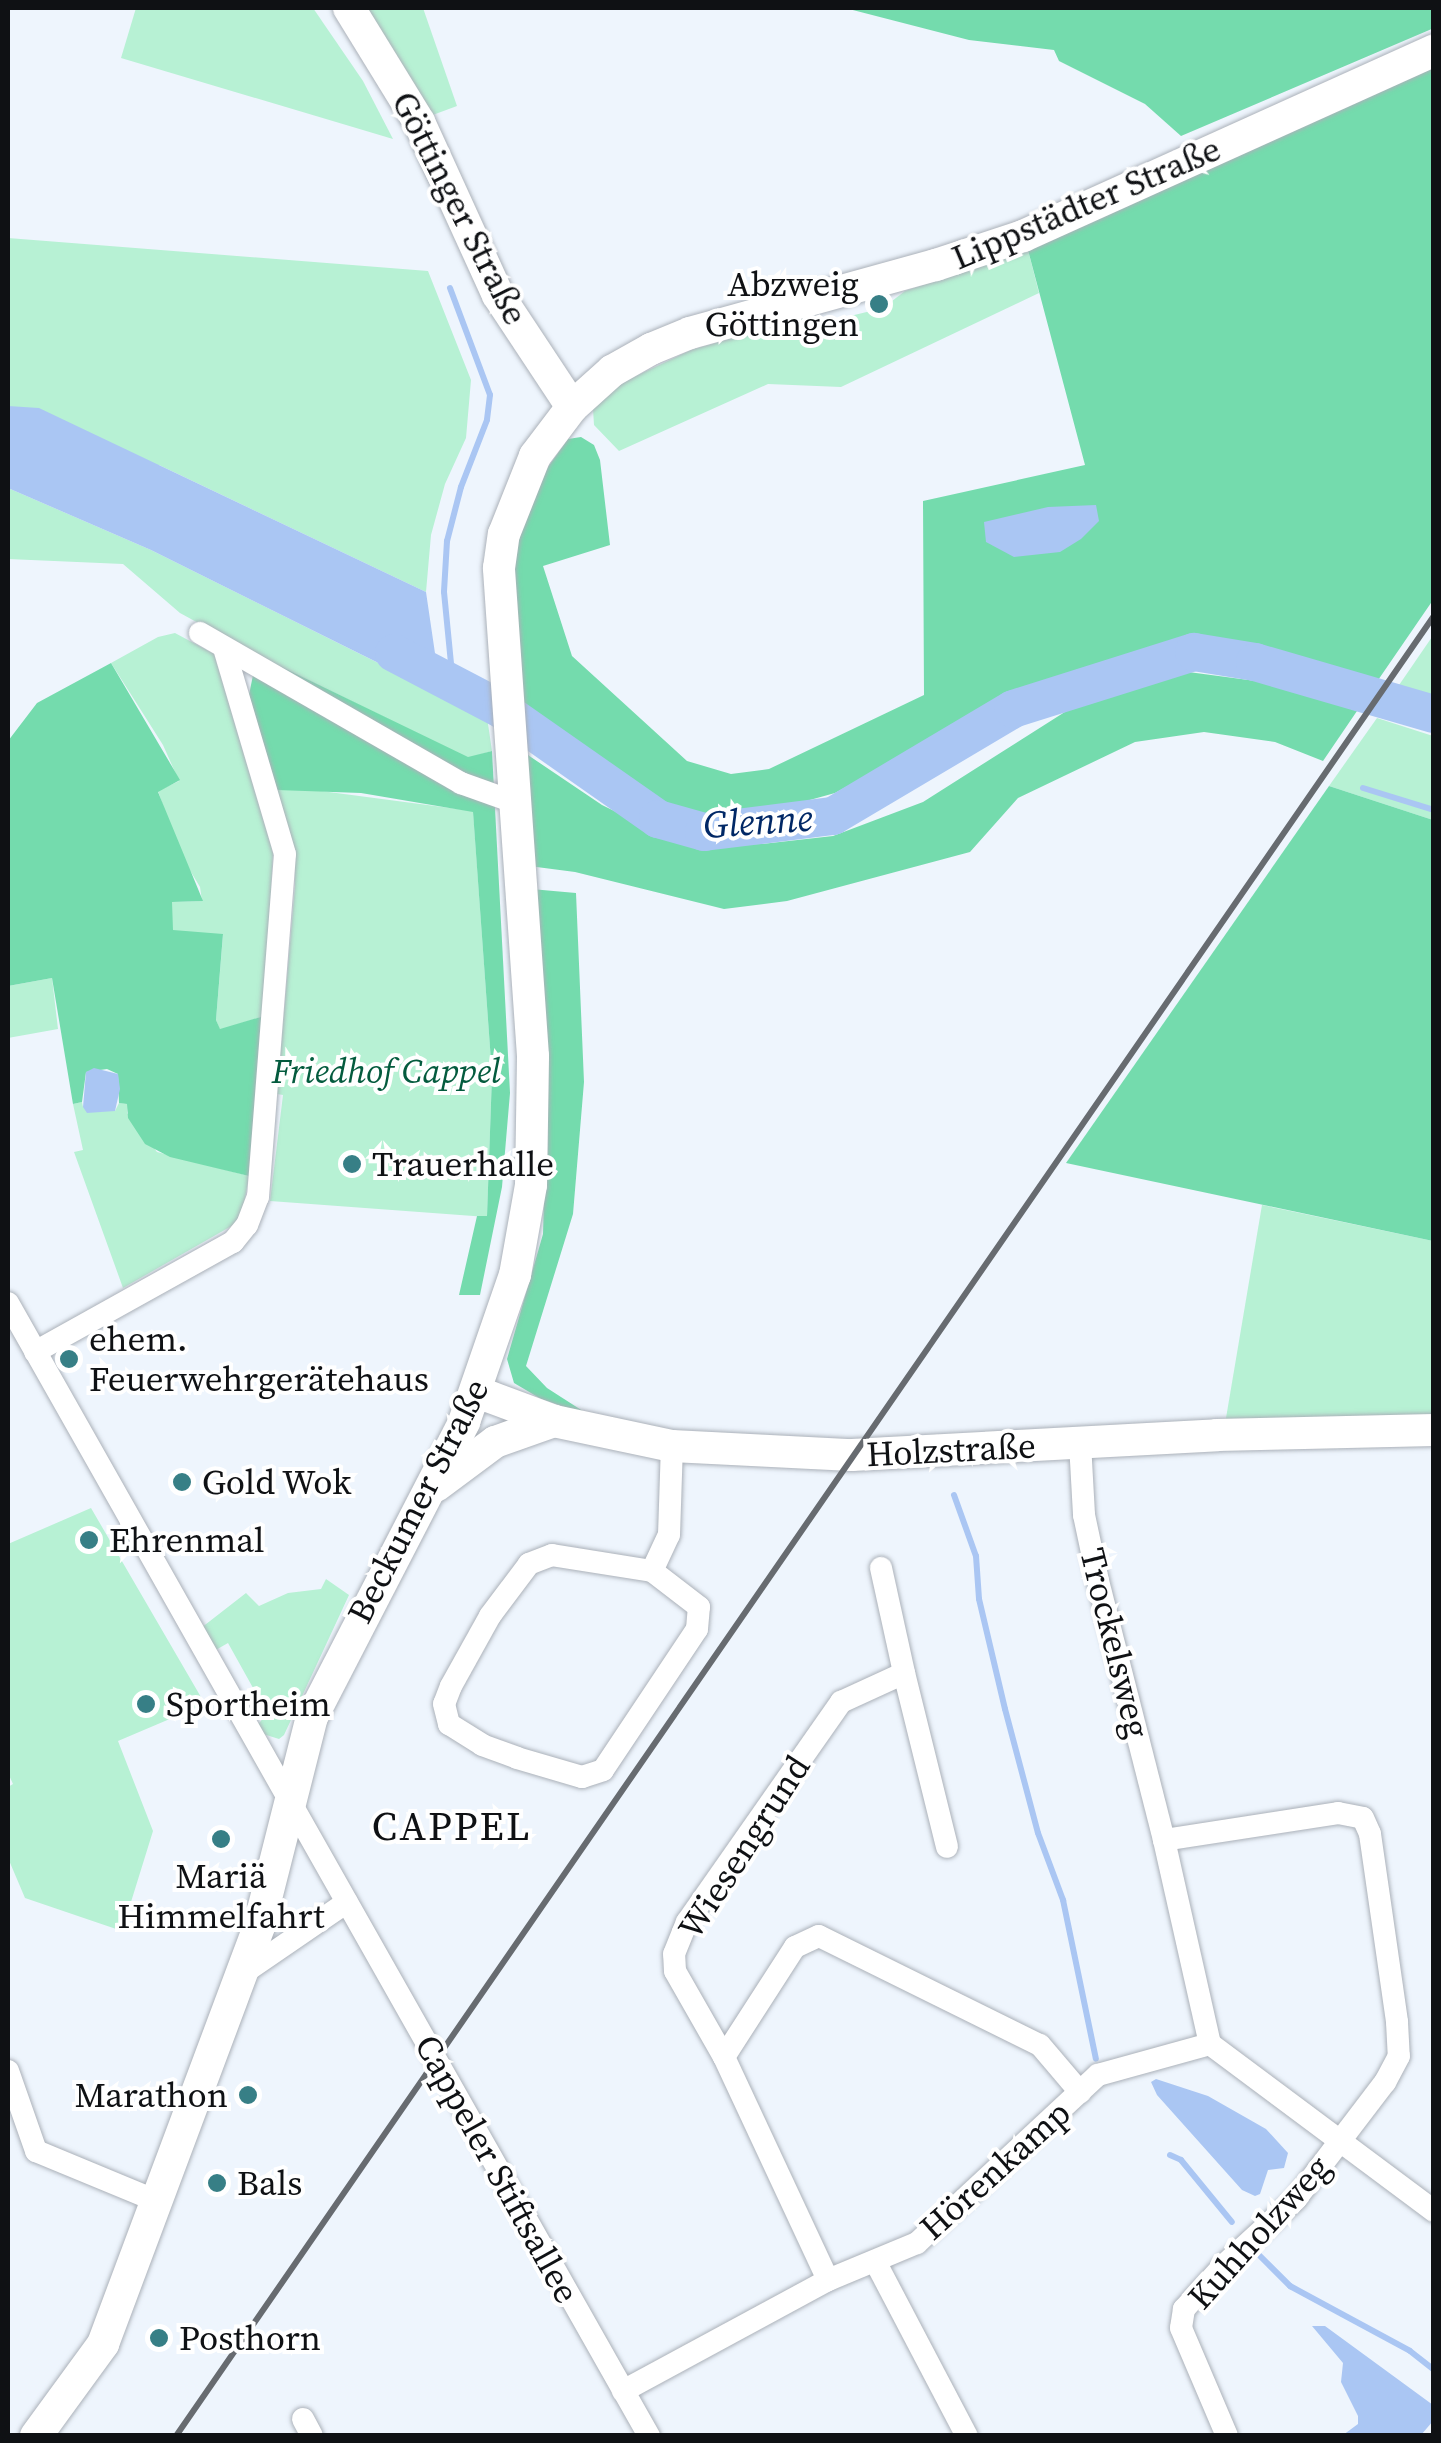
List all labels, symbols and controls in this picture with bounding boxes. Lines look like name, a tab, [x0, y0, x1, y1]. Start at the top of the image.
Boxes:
street label: Göttinger Straße	[383, 85, 537, 331]
street label: Lippstädter Straße	[945, 127, 1227, 279]
place label: Abzweig Göttingen	[705, 263, 859, 345]
marker: Abzweig Göttingen	[868, 293, 890, 315]
water label: Glenne	[702, 795, 814, 849]
park label: Friedhof Cappel	[271, 1050, 501, 1092]
place label: Trauerhalle	[372, 1143, 554, 1185]
marker: Trauerhalle	[341, 1153, 363, 1175]
place label: ehem. Feuerwehrgerätehaus	[89, 1318, 429, 1400]
marker: ehem. Feuerwehrgerätehaus	[58, 1348, 80, 1370]
street label: Beckumer Straße	[338, 1372, 498, 1630]
street label: Holzstraße	[865, 1425, 1037, 1475]
place label: Gold Wok	[202, 1461, 352, 1503]
marker: Gold Wok	[171, 1471, 193, 1493]
place label: Ehrenmal	[109, 1519, 264, 1561]
marker: Ehrenmal	[78, 1529, 100, 1551]
street label: Trockelsweg	[1071, 1544, 1159, 1742]
place label: Sportheim	[166, 1683, 331, 1725]
marker: Sportheim	[135, 1693, 157, 1715]
street label: Wiesengrund	[669, 1748, 819, 1946]
district label: CAPPEL	[372, 1802, 532, 1850]
marker: Mariä Himmelfahrt	[210, 1828, 232, 1850]
place label: Mariä Himmelfahrt	[117, 1855, 325, 1937]
street label: Cappeler Stiftsallee	[406, 2028, 588, 2310]
place label: Marathon	[74, 2074, 228, 2116]
marker: Marathon	[237, 2084, 259, 2106]
street label: Hörenkamp	[911, 2092, 1079, 2248]
street label: Kuhholzweg	[1179, 2146, 1339, 2318]
place label: Bals	[237, 2162, 302, 2204]
marker: Bals	[206, 2172, 228, 2194]
place label: Posthorn	[179, 2317, 321, 2359]
marker: Posthorn	[148, 2327, 170, 2349]

